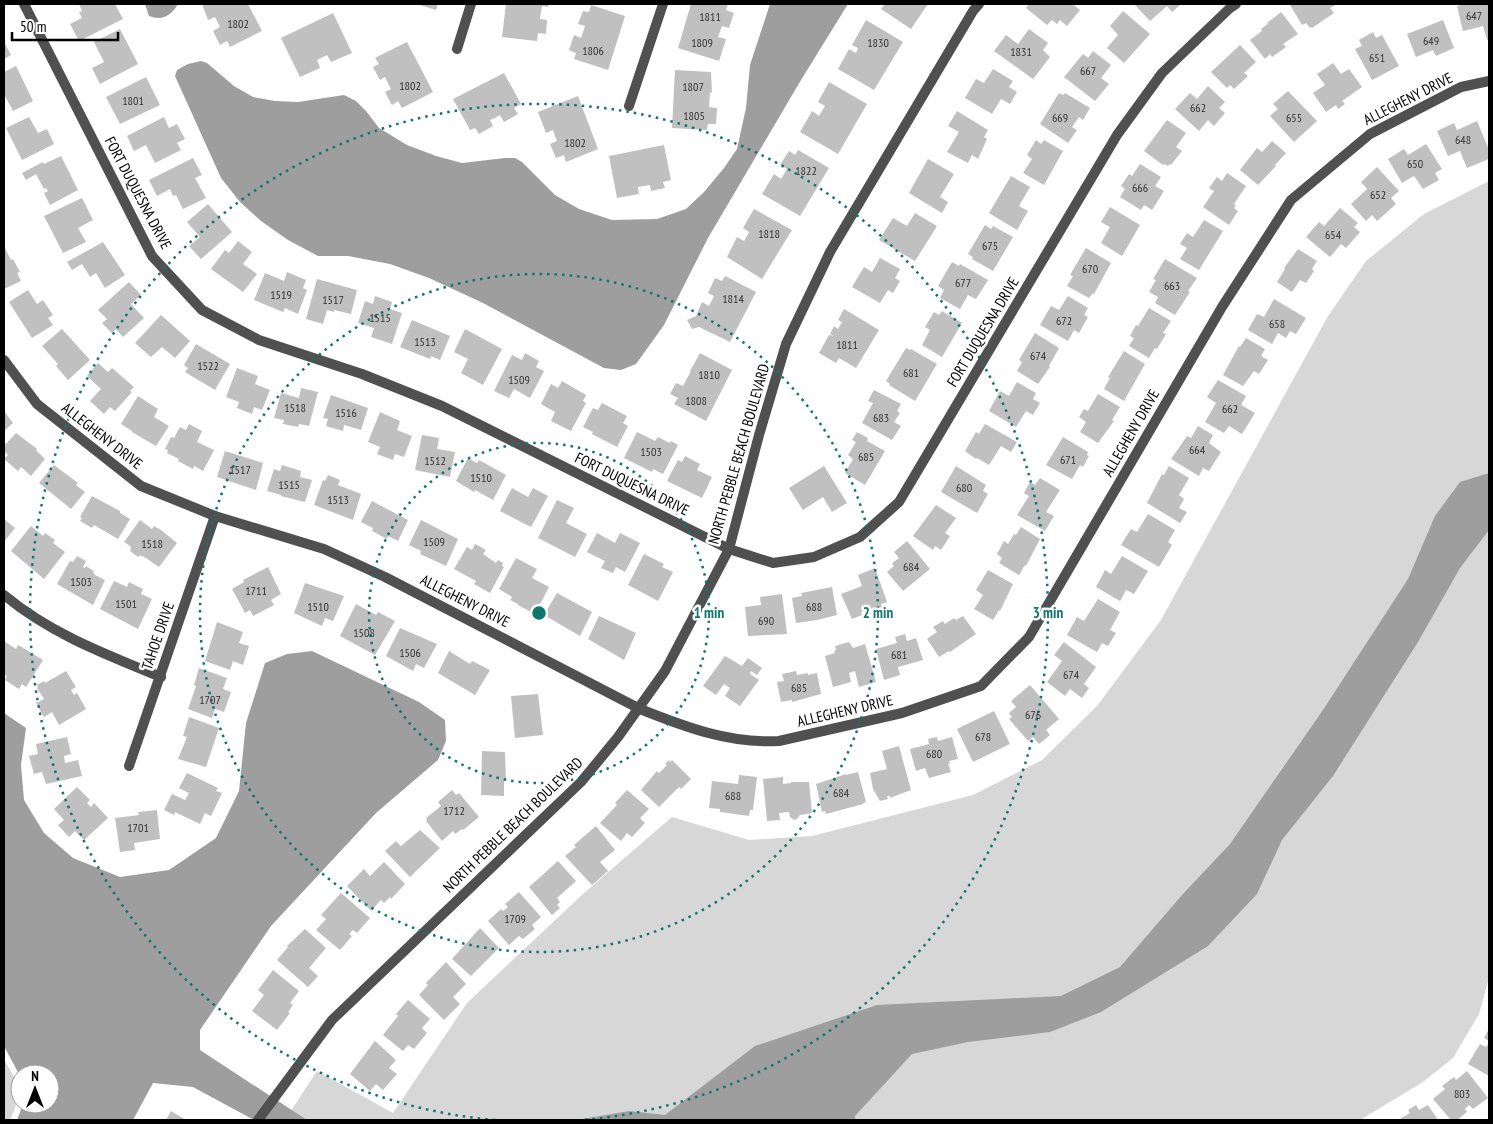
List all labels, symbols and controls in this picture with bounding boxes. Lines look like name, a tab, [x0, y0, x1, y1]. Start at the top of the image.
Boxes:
house number: 647	[1466, 8, 1482, 23]
house number: 1811	[699, 9, 721, 24]
scale bar	[12, 10, 119, 42]
house number: 1802	[227, 16, 249, 31]
text: 50 m	[20, 17, 46, 36]
house number: 649	[1423, 33, 1439, 48]
house number: 1809	[691, 35, 713, 50]
house number: 1830	[867, 35, 889, 50]
house number: 1806	[582, 43, 604, 58]
house number: 1831	[1010, 44, 1032, 59]
house number: 651	[1369, 50, 1385, 65]
house number: 667	[1080, 63, 1096, 78]
street label: ALLEGHENY DRIVE	[1360, 68, 1456, 129]
house number: 1802	[399, 78, 421, 93]
house number: 1807	[682, 79, 704, 94]
house number: 1801	[122, 93, 144, 108]
house number: 662	[1190, 100, 1206, 115]
house number: 1805	[683, 108, 705, 123]
house number: 669	[1052, 110, 1068, 125]
house number: 655	[1286, 110, 1302, 125]
house number: 648	[1455, 132, 1471, 147]
street label: FORT DUQUESNA DRIVE	[101, 133, 176, 252]
house number: 1802	[564, 135, 586, 150]
house number: 650	[1407, 156, 1423, 171]
house number: 1822	[795, 163, 817, 178]
house number: 666	[1132, 180, 1148, 195]
house number: 652	[1370, 187, 1386, 202]
house number: 1818	[758, 226, 780, 241]
house number: 654	[1325, 227, 1342, 242]
house number: 675	[982, 238, 998, 253]
house number: 670	[1082, 261, 1098, 276]
street label: FORT DUQUESNA DRIVE	[942, 273, 1023, 390]
house number: 677	[955, 275, 971, 290]
house number: 663	[1164, 278, 1180, 293]
house number: 1519	[270, 287, 292, 302]
house number: 1814	[722, 291, 744, 306]
house number: 1517	[322, 292, 344, 307]
house number: 1515	[369, 310, 391, 325]
house number: 672	[1056, 313, 1072, 328]
house number: 658	[1269, 316, 1285, 331]
house number: 1513	[414, 334, 436, 349]
house number: 1811	[836, 337, 858, 352]
house number: 674	[1030, 348, 1047, 363]
house number: 1522	[197, 358, 219, 373]
street label: NORTH PEBBLE BEACH BOULEVARD	[704, 361, 773, 546]
house number: 681	[903, 365, 919, 380]
house number: 1810	[698, 367, 720, 382]
house number: 1509	[508, 372, 530, 387]
street label: ALLEGHENY DRIVE	[1098, 386, 1163, 480]
house number: 1808	[685, 393, 707, 408]
street label: ALLEGHENY DRIVE	[58, 398, 147, 473]
house number: 1518	[284, 400, 306, 415]
house number: 662	[1222, 401, 1238, 416]
house number: 1516	[335, 405, 357, 420]
house number: 683	[873, 410, 889, 425]
house number: 664	[1189, 442, 1206, 457]
house number: 1503	[640, 444, 662, 459]
street label: FORT DUQUESNA DRIVE	[572, 448, 692, 519]
house number: 685	[858, 449, 874, 464]
house number: 671	[1060, 452, 1076, 467]
house number: 1512	[424, 453, 446, 468]
house number: 1517	[229, 462, 251, 477]
house number: 1510	[470, 470, 492, 485]
house number: 1515	[278, 477, 300, 492]
house number: 680	[956, 480, 972, 495]
house number: 1513	[327, 492, 349, 507]
house number: 1509	[423, 534, 445, 549]
house number: 1518	[141, 536, 163, 551]
house number: 684	[903, 559, 920, 574]
street label: ALLEGHENY DRIVE	[417, 570, 513, 631]
house number: 1503	[70, 574, 92, 589]
house number: 1711	[245, 583, 267, 598]
house number: 1501	[115, 596, 137, 611]
street label: TAHOE DRIVE	[137, 599, 178, 672]
house number: 1510	[307, 599, 329, 614]
house number: 688	[806, 599, 822, 614]
text: 1 min	[694, 603, 724, 622]
text: 2 min	[863, 603, 893, 622]
text: 3 min	[1033, 603, 1063, 622]
centre of rings	[530, 604, 548, 622]
house number: 690	[758, 613, 774, 628]
house number: 1508	[353, 625, 375, 640]
house number: 1506	[399, 645, 421, 660]
house number: 681	[891, 647, 907, 662]
house number: 674	[1063, 667, 1080, 682]
house number: 685	[791, 680, 807, 695]
street label: ALLEGHENY DRIVE	[795, 690, 895, 731]
house number: 1707	[199, 692, 221, 707]
house number: 676	[1025, 707, 1041, 722]
house number: 678	[975, 729, 991, 744]
house number: 680	[926, 746, 942, 761]
street label: NORTH PEBBLE BEACH BOULEVARD	[439, 753, 586, 896]
house number: 684	[833, 785, 850, 800]
house number: 688	[725, 788, 741, 803]
house number: 1712	[443, 803, 465, 818]
house number: 1701	[127, 820, 149, 835]
house number: 1709	[504, 911, 526, 926]
north arrow	[10, 1064, 60, 1114]
text: N	[31, 1067, 39, 1085]
house number: 803	[1454, 1086, 1470, 1101]

